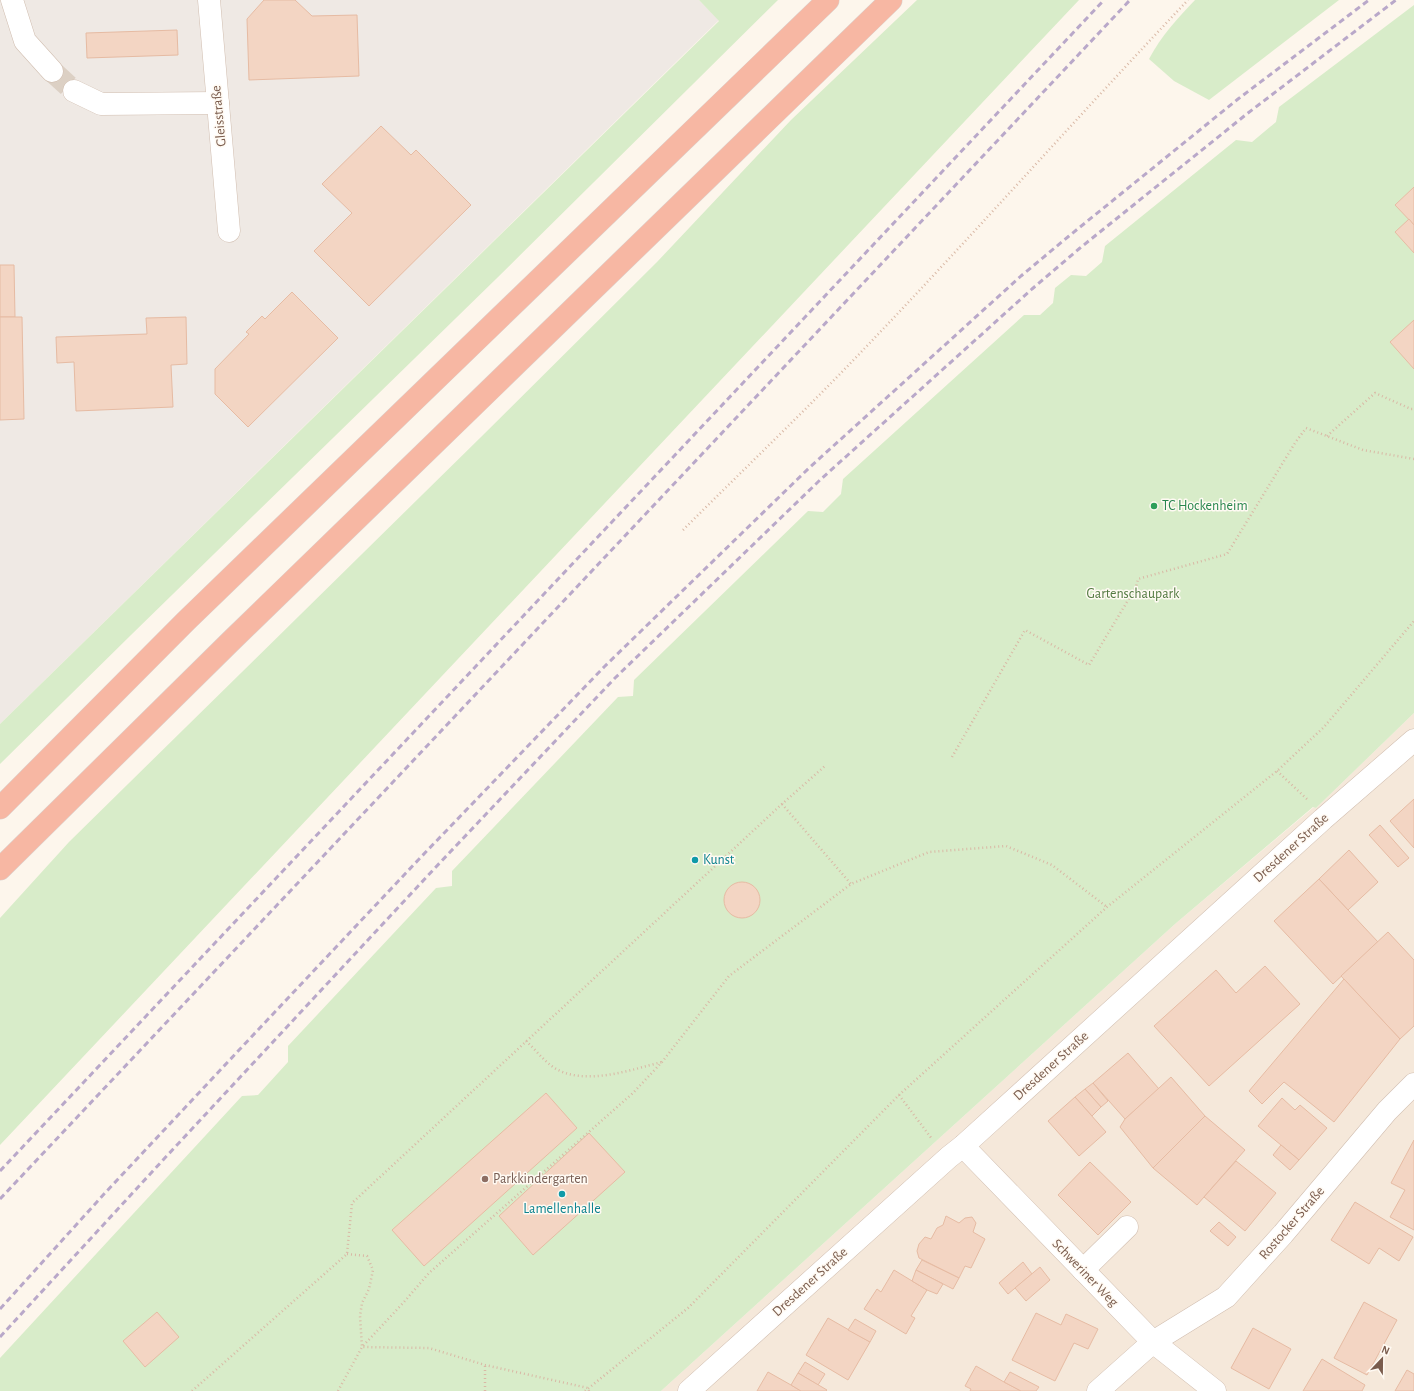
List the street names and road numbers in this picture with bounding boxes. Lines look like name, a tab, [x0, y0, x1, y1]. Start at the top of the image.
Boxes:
street label: Gleisstraße	[209, 85, 229, 147]
street label: Dresdener Straße	[1251, 811, 1331, 885]
street label: Dresdener Straße	[1011, 1029, 1091, 1103]
street label: Rostocker Straße	[1257, 1184, 1327, 1262]
street label: Schweriner Weg	[1049, 1237, 1121, 1310]
street label: Dresdener Straße	[770, 1245, 850, 1319]

